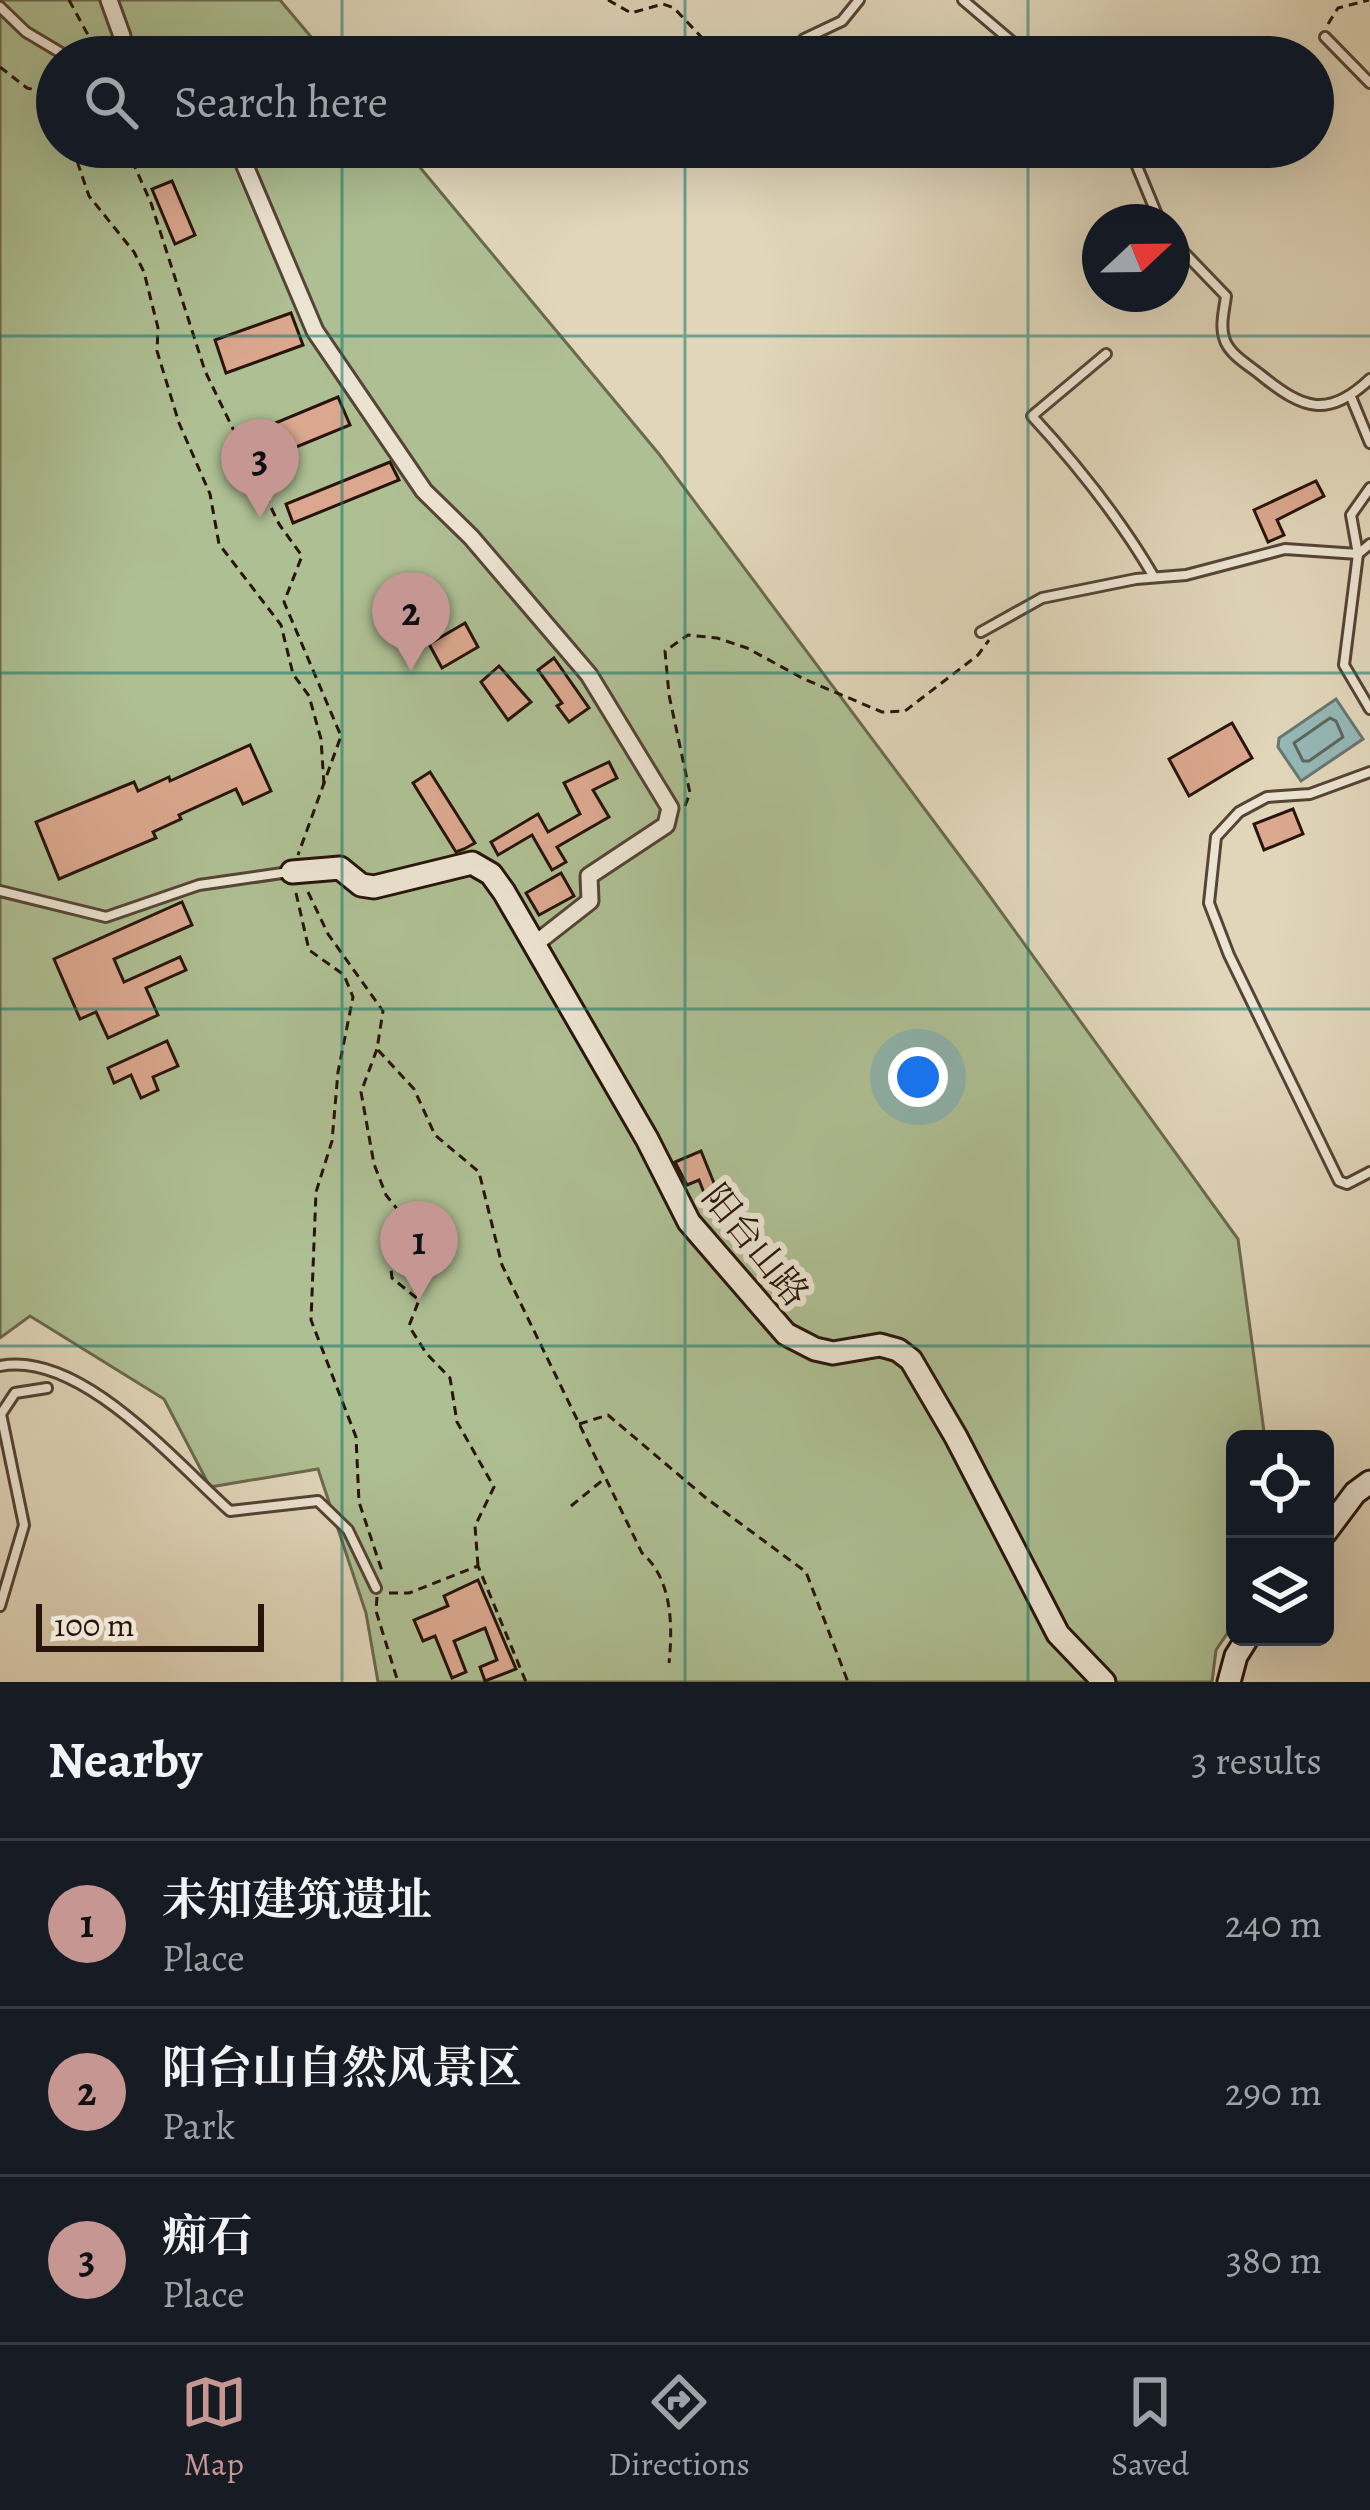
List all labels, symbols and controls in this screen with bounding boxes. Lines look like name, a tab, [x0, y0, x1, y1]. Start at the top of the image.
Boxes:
search box	[36, 36, 1334, 168]
icon: search	[78, 69, 144, 135]
text: Search here	[174, 71, 388, 133]
north arrow	[1082, 204, 1190, 312]
pin: 3	[221, 419, 299, 518]
pin: 2	[372, 572, 450, 671]
your location	[888, 1047, 948, 1107]
street label: 阳台山路	[692, 1174, 820, 1316]
pin: 1	[380, 1201, 458, 1300]
map controls	[1226, 1430, 1334, 1646]
button: locate	[1226, 1430, 1334, 1538]
button: layers	[1226, 1538, 1334, 1646]
scale bar	[36, 1598, 264, 1651]
text: 100 m	[54, 1602, 134, 1647]
text: Nearby	[48, 1725, 202, 1795]
text: 3 results	[1191, 1734, 1322, 1787]
text: 未知建筑遗址	[162, 1869, 432, 1931]
text: 1	[80, 1897, 94, 1950]
text: 240 m	[1225, 1897, 1322, 1950]
text: Place	[162, 1931, 245, 1984]
text: 阳台山自然风景区	[162, 2037, 522, 2099]
text: 2	[78, 2065, 96, 2118]
text: 290 m	[1225, 2065, 1322, 2118]
text: Park	[162, 2099, 235, 2152]
text: 痴石	[162, 2205, 252, 2267]
text: 3	[79, 2233, 95, 2286]
text: 380 m	[1226, 2233, 1322, 2286]
text: Place	[162, 2267, 245, 2320]
tab: Map	[181, 2369, 247, 2486]
tab: Directions	[608, 2369, 750, 2486]
tab: Saved	[1111, 2369, 1189, 2486]

